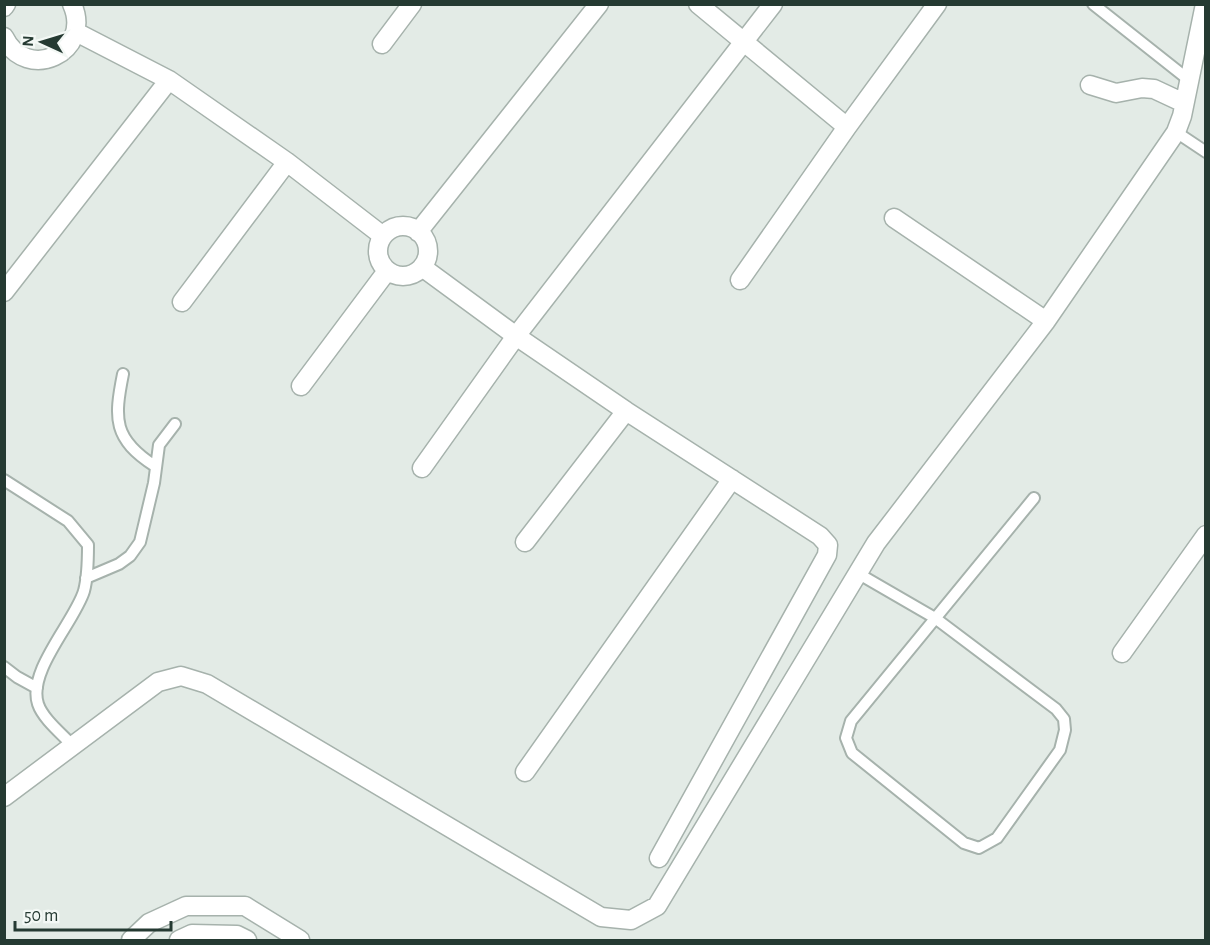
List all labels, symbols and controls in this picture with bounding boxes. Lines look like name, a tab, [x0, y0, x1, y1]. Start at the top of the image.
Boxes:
north arrow	[12, 12, 72, 72]
text: N	[20, 35, 36, 47]
scale bar	[15, 894, 171, 932]
text: 50 m	[24, 907, 58, 925]

